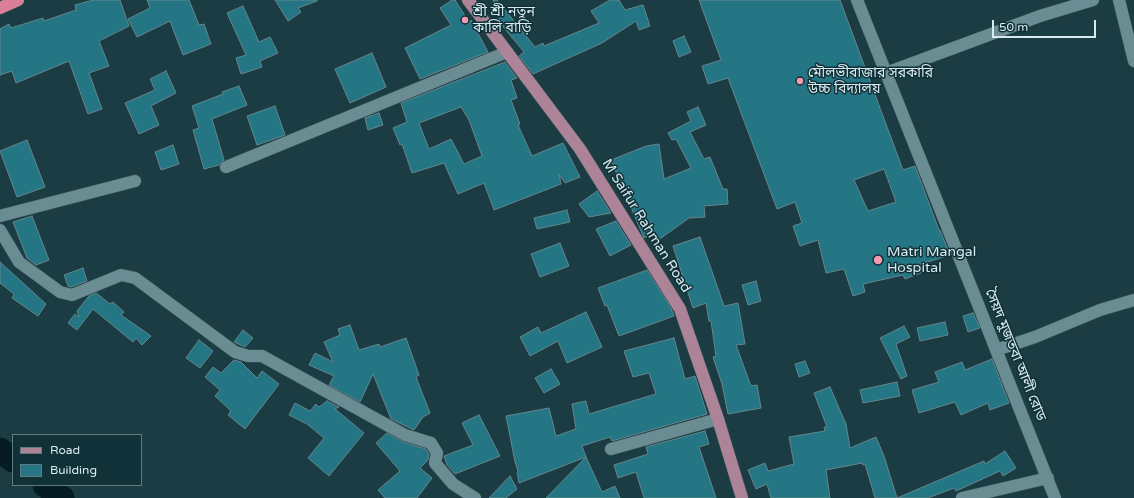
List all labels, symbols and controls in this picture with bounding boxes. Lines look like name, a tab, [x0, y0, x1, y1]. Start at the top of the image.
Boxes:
place label: শ্রী শ্রী নতুন কালি বাড়ি	[473, 4, 535, 36]
scale bar	[994, 12, 1098, 38]
marker: শ্রী শ্রী নতুন কালি বাড়ি	[460, 15, 470, 25]
text: 50 m	[999, 20, 1028, 34]
place label: মৌলভীবাজার সরকারি উচ্চ বিদ্যালয়	[808, 65, 933, 98]
marker: মৌলভীবাজার সরকারি উচ্চ বিদ্যালয়	[795, 76, 805, 86]
street label: M Saifur Rahman Road	[598, 156, 694, 296]
place label: Matri Mangal Hospital	[887, 244, 976, 276]
marker: Matri Mangal Hospital	[872, 254, 884, 266]
street label: সৈয়দ মুজতবা আলী রোড	[981, 286, 1049, 424]
legend	[12, 434, 142, 486]
text: Road	[50, 443, 80, 457]
text: Building	[50, 463, 97, 477]

